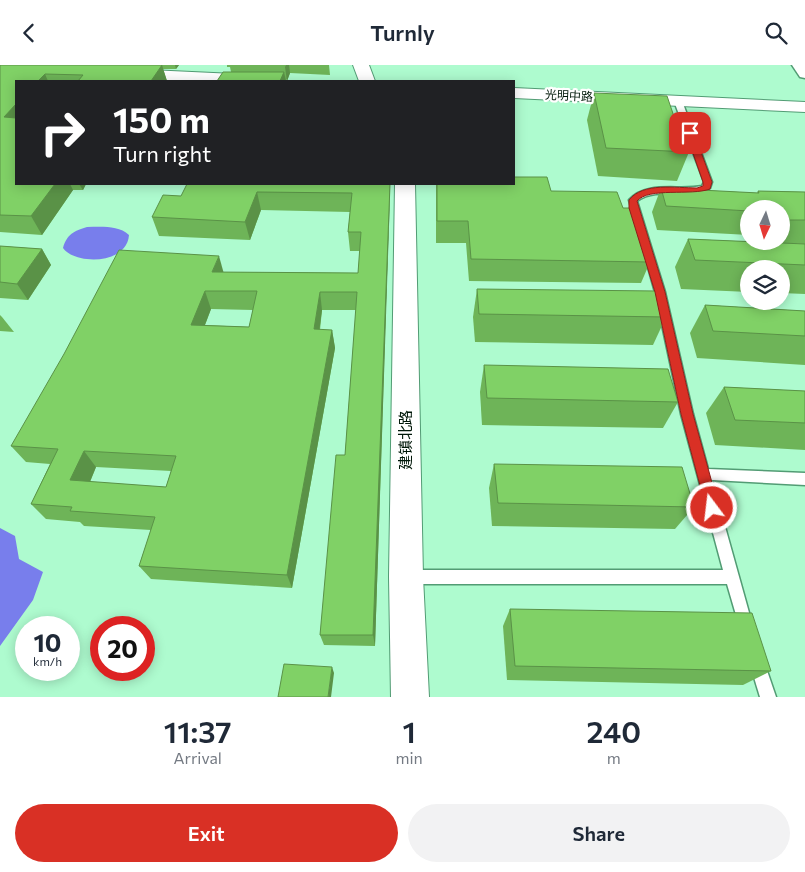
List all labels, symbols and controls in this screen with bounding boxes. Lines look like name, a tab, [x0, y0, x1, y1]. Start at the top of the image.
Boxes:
icon: back	[15, 19, 43, 47]
text: Turnly	[370, 19, 435, 46]
icon: search	[762, 19, 790, 47]
street label: 光明中路	[545, 87, 593, 103]
text: 150 m	[113, 97, 210, 140]
icon: right	[30, 100, 95, 165]
pin	[669, 112, 711, 154]
icon: arrive	[676, 119, 704, 147]
text: Turn right	[113, 140, 211, 167]
north arrow	[740, 200, 790, 250]
map controls	[740, 200, 790, 310]
button: layers	[740, 260, 790, 310]
street label: 建镇北路	[396, 410, 414, 470]
position arrow	[685, 481, 737, 533]
speed limit sign: 20	[90, 616, 155, 681]
text: 10	[34, 627, 61, 657]
text: km/h	[33, 654, 62, 668]
text: 11:37	[164, 712, 232, 749]
text: 1	[402, 712, 416, 749]
text: 240	[587, 712, 641, 749]
text: Arrival	[174, 748, 222, 767]
text: min	[395, 748, 423, 767]
text: m	[607, 748, 621, 767]
button: Exit	[15, 804, 398, 862]
button: Share	[408, 804, 790, 862]

